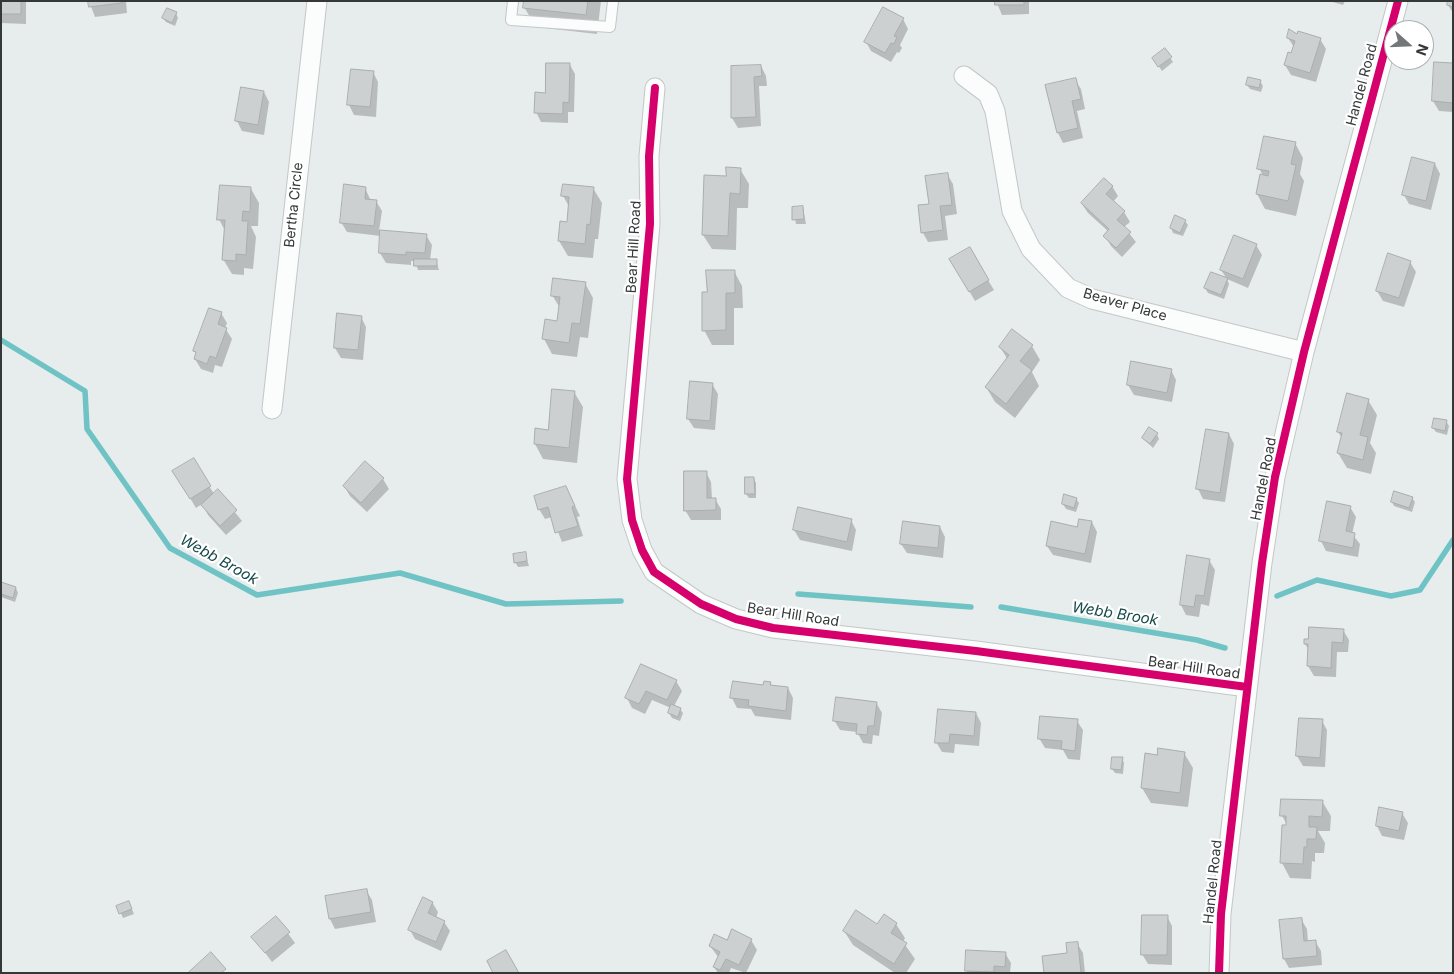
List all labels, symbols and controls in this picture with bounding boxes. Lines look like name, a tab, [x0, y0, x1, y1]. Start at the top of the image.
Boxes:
north arrow	[1384, 20, 1434, 70]
street label: Handel Road	[1343, 42, 1381, 128]
text: N	[1413, 42, 1432, 58]
street label: Bertha Circle	[281, 162, 307, 248]
street label: Bear Hill Road	[623, 200, 645, 294]
street label: Beaver Place	[1081, 285, 1169, 325]
street label: Handel Road	[1248, 436, 1280, 522]
water label: Webb Brook	[177, 531, 261, 589]
water label: Webb Brook	[1071, 598, 1159, 630]
street label: Bear Hill Road	[746, 599, 840, 631]
street label: Bear Hill Road	[1147, 653, 1241, 683]
street label: Handel Road	[1200, 839, 1226, 925]

